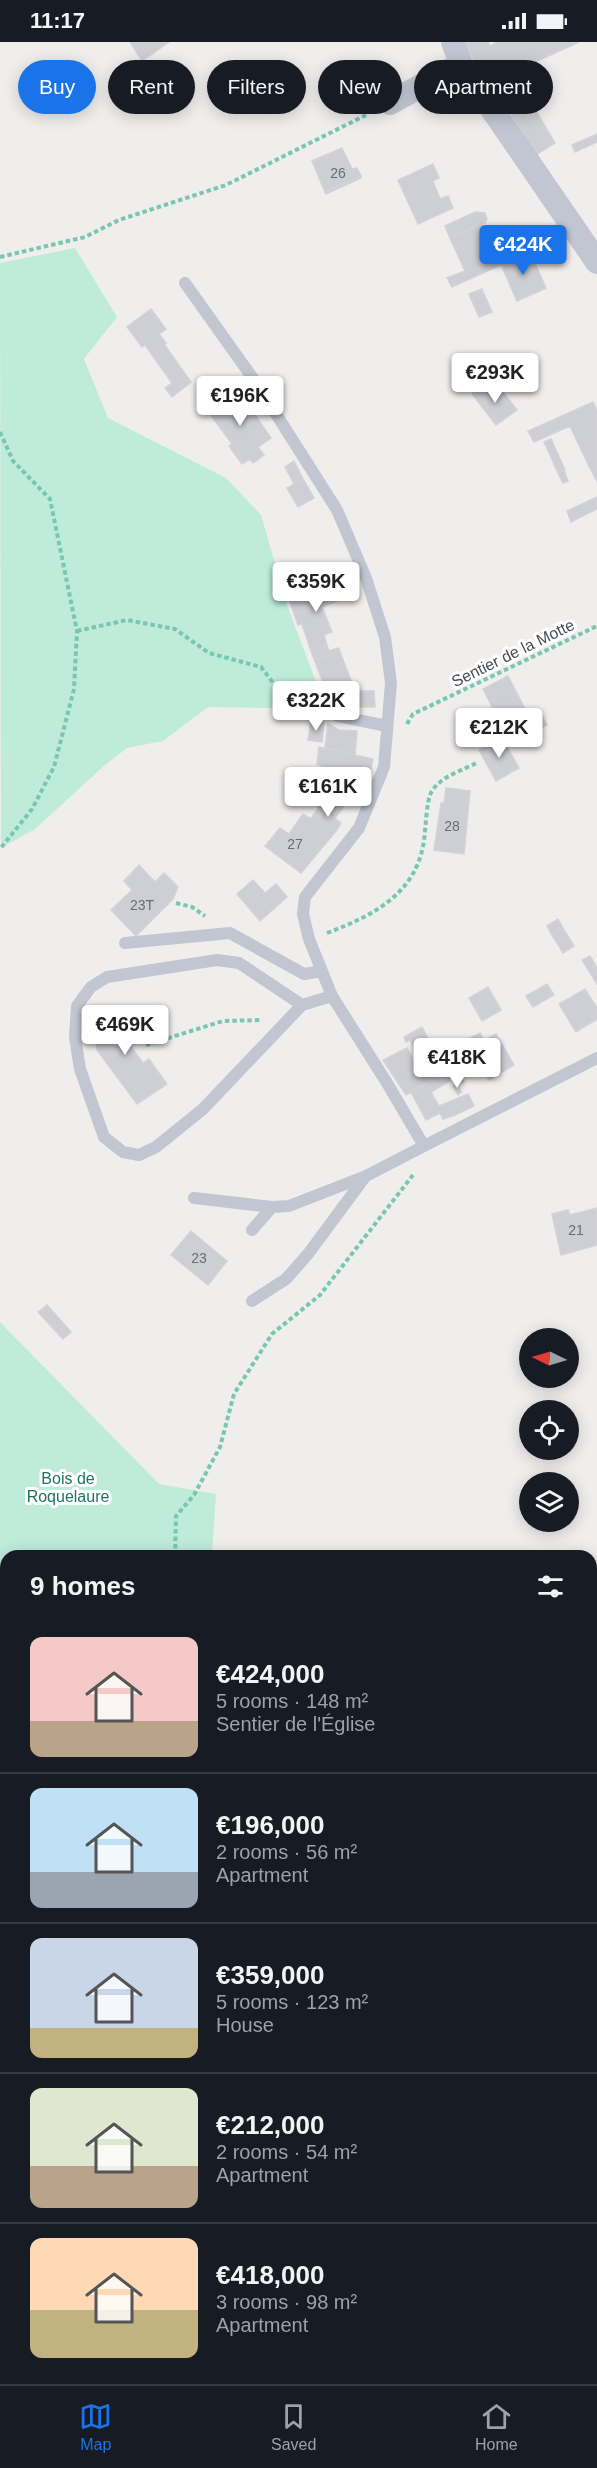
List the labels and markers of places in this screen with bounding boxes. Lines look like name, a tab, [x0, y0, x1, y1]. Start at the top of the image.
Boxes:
pin: €424K	[481, 225, 565, 276]
pin: €293K	[453, 353, 537, 404]
pin: €196K	[198, 376, 282, 427]
pin: €359K	[274, 562, 358, 613]
pin: €322K	[274, 681, 358, 732]
pin: €212K	[457, 708, 541, 759]
pin: €161K	[286, 767, 370, 818]
pin: €469K	[83, 1005, 167, 1056]
pin: €418K	[415, 1038, 499, 1089]

